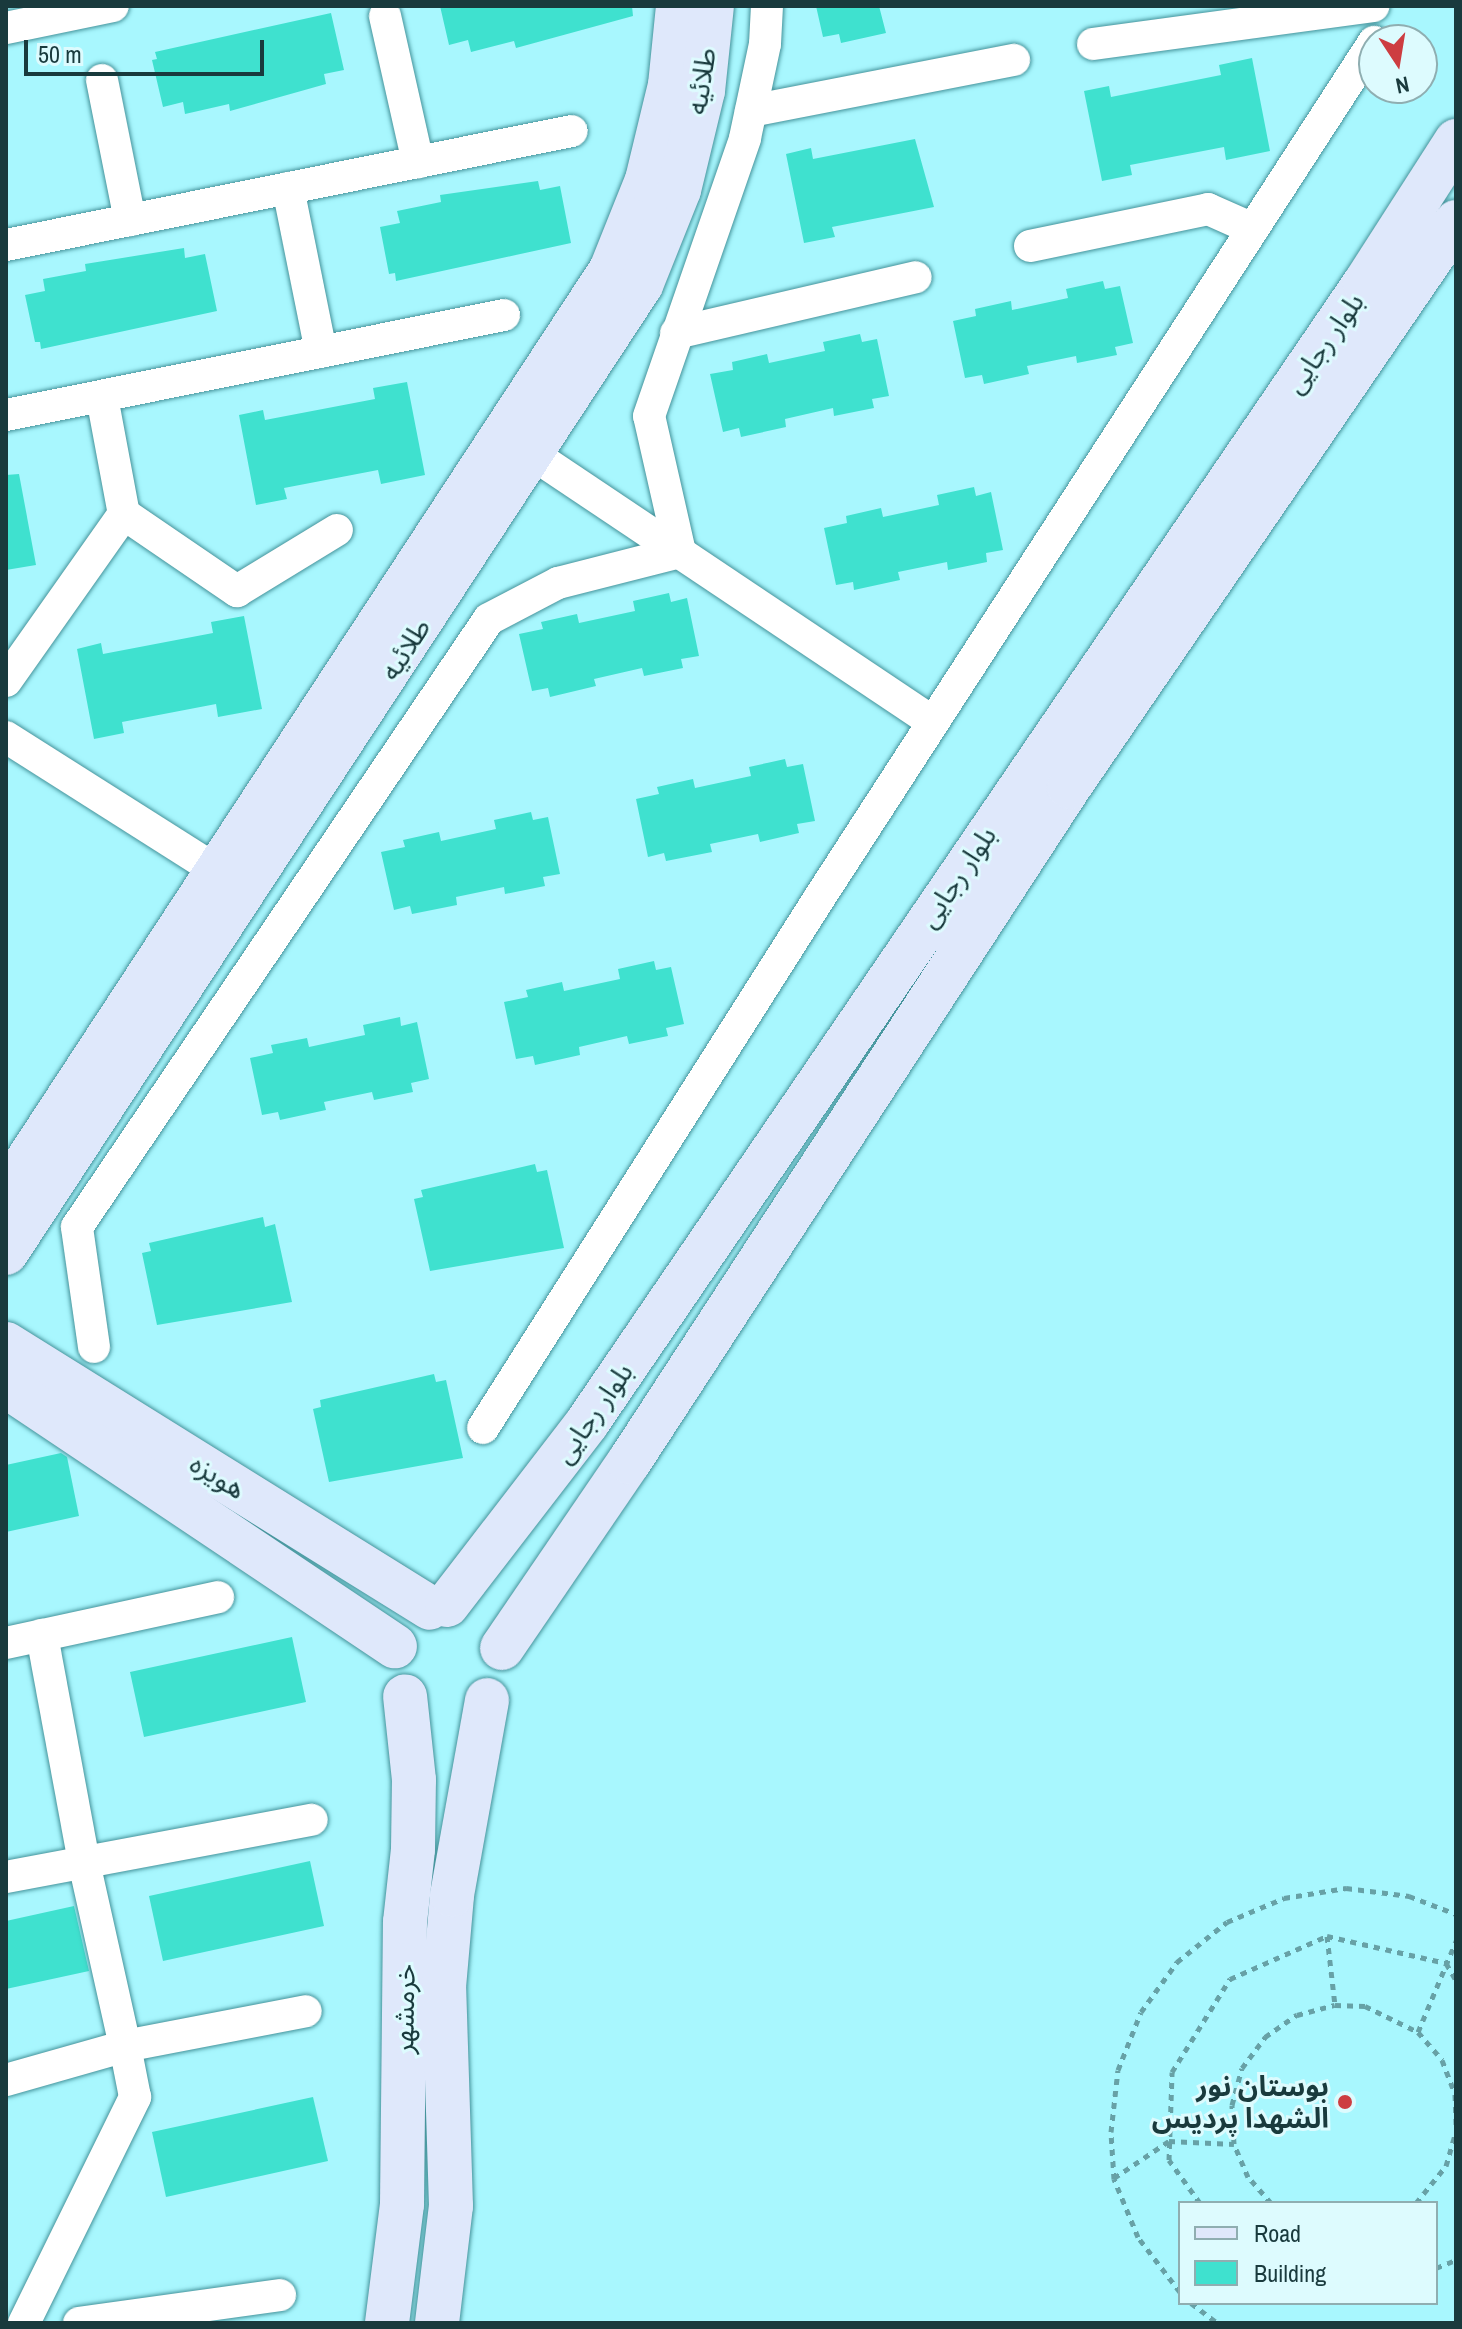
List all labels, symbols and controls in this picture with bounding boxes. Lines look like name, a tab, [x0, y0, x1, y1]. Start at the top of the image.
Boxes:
scale bar	[28, 24, 268, 74]
north arrow	[1358, 24, 1438, 104]
text: 50 m	[38, 38, 82, 70]
street label: طلائیه	[679, 45, 723, 117]
text: N	[1393, 69, 1412, 102]
street label: بلوار رجایی	[1277, 286, 1371, 400]
street label: طلائیه	[373, 612, 437, 686]
street label: بلوار رجایی	[911, 820, 1003, 934]
street label: بلوار رجایی	[546, 1356, 640, 1470]
street label: هویزه	[184, 1446, 252, 1506]
street label: خرمشهر	[386, 1964, 422, 2054]
place label: بوستان نور الشهدا پردیس	[1152, 2069, 1329, 2135]
marker: بوستان نور الشهدا پردیس	[1336, 2093, 1354, 2111]
legend	[1178, 2201, 1438, 2305]
text: Road	[1254, 2217, 1301, 2249]
text: Building	[1254, 2257, 1326, 2289]

